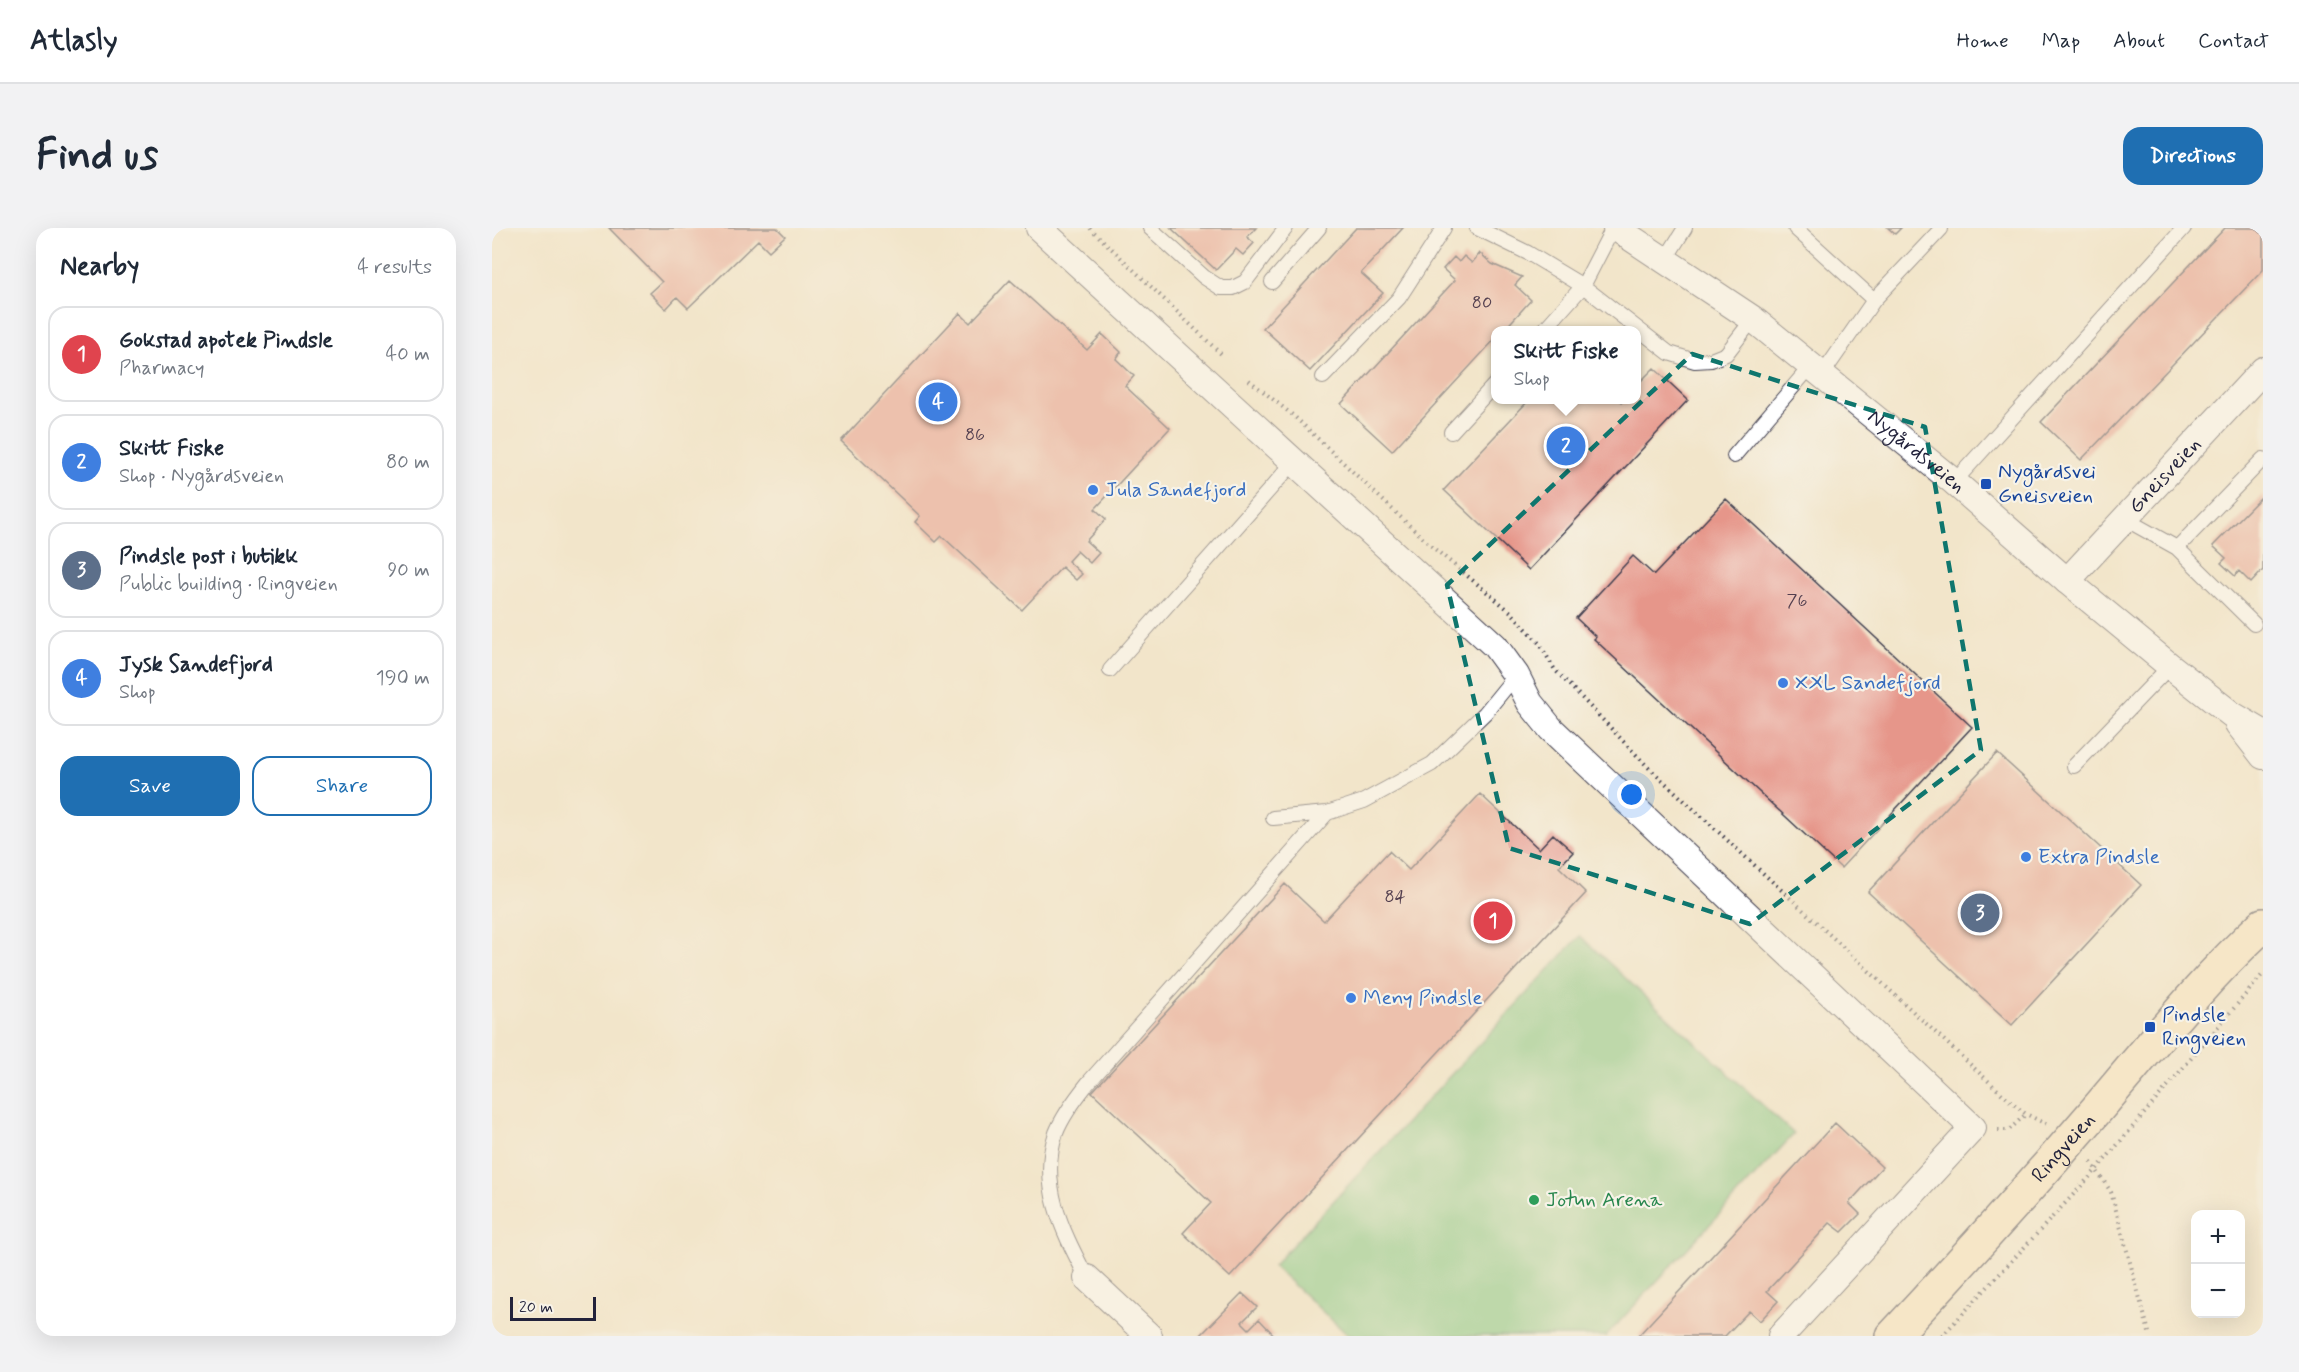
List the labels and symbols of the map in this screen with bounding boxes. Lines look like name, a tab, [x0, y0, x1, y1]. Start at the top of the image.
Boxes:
house number: 80	[1472, 291, 1492, 315]
pin: 4	[918, 380, 958, 424]
street label: Nygårdsveien	[1862, 403, 1972, 500]
house number: 86	[965, 423, 985, 447]
pin: 2	[1546, 424, 1586, 468]
street label: Gneisveien	[2122, 431, 2208, 520]
place label: Nygårdsvei Gneisveien	[1998, 458, 2096, 510]
place label: Jula Sandefjord	[1105, 476, 1246, 504]
marker: Nygårdsvei Gneisveien	[1979, 477, 1993, 491]
marker: Jula Sandefjord	[1086, 483, 1100, 497]
house number: 76	[1787, 589, 1807, 613]
place label: XXL Sandefjord	[1795, 669, 1941, 697]
marker: XXL Sandefjord	[1776, 676, 1790, 690]
your location	[1617, 780, 1646, 809]
place label: Extra Pindsle	[2038, 843, 2160, 871]
marker: Extra Pindsle	[2019, 850, 2033, 864]
house number: 84	[1384, 885, 1406, 909]
pin: 3	[1960, 890, 2000, 936]
pin: 1	[1474, 898, 1512, 944]
place label: Meny Pindsle	[1363, 984, 1483, 1012]
marker: Meny Pindsle	[1344, 991, 1358, 1005]
place label: Pindsle Ringveien	[2162, 1001, 2246, 1054]
marker: Pindsle Ringveien	[2143, 1020, 2157, 1034]
street label: Ringveien	[2025, 1107, 2102, 1189]
place label: Jotun Arena	[1546, 1186, 1663, 1214]
marker: Jotun Arena	[1527, 1193, 1541, 1207]
scale bar	[510, 1294, 596, 1322]

